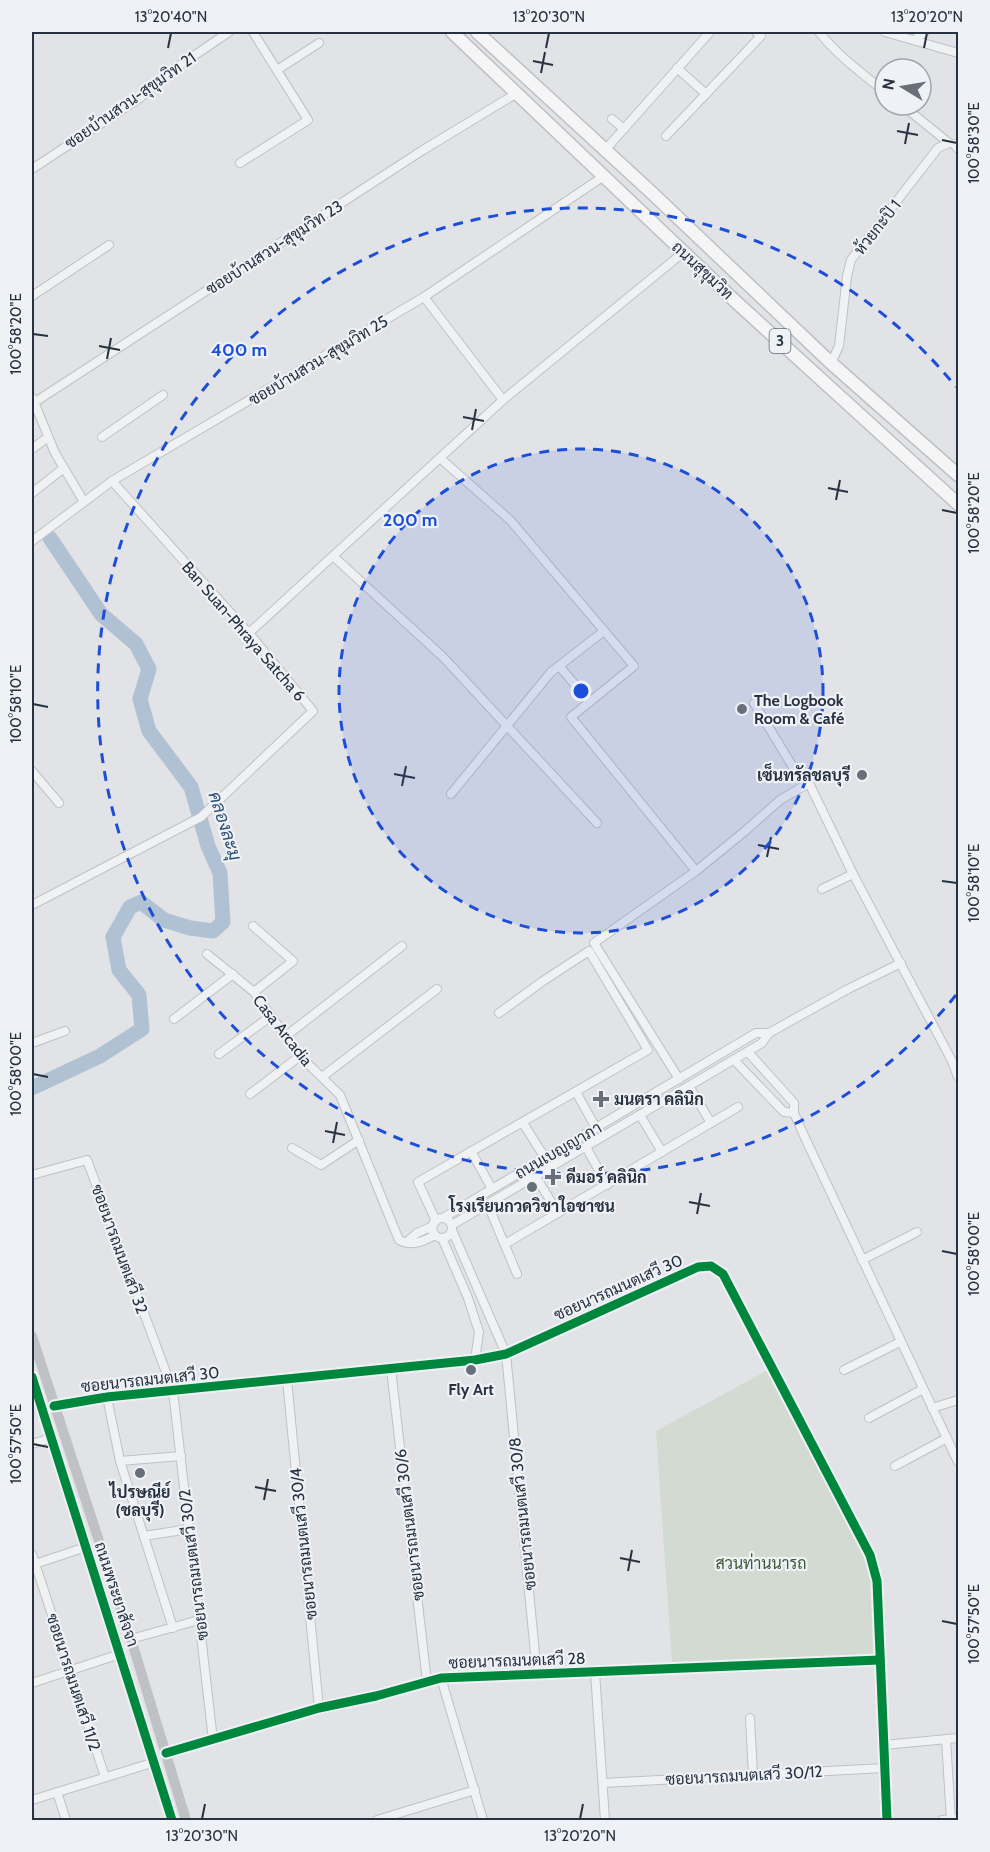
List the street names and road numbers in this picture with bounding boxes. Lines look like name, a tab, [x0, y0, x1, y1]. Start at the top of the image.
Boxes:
street label: ซอยบ้านสวน-สุขุมวิท 21	[61, 47, 201, 154]
street label: ซอยบ้านสวน-สุขุมวิท 23	[202, 195, 347, 300]
street label: ห้วยกะปิ 1	[849, 195, 905, 259]
street label: ถนนสุขุมวิท	[667, 237, 737, 305]
street label: ซอยบ้านสวน-สุขุมวิท 25	[245, 310, 392, 411]
road number: 3	[770, 329, 790, 353]
street label: Ban Suan-Phraya Satcha 6	[178, 558, 309, 705]
street label: Casa Arcadia	[249, 991, 316, 1070]
street label: ถนนเบญญาภา	[512, 1118, 605, 1183]
street label: ซอยนารถมนตเสวี 32	[87, 1181, 154, 1316]
street label: ซอยนารถมนตเสวี 30	[550, 1249, 686, 1324]
street label: ซอยนารถมนตเสวี 30	[80, 1361, 220, 1396]
street label: ซอยนารถมนตเสวี 30/8	[503, 1437, 540, 1592]
street label: ซอยนารถมนตเสวี 30/6	[389, 1448, 428, 1602]
street label: ซอยนารถมนตเสวี 30/4	[284, 1467, 321, 1621]
street label: ซอยนารถมนตเสวี 30/2	[173, 1488, 212, 1642]
street label: ถนนพระยาสัจจา	[91, 1539, 143, 1649]
street label: ซอยนารถมนตเสวี 11/2	[42, 1611, 107, 1753]
street label: ซอยนารถมนตเสวี 28	[448, 1647, 586, 1672]
street label: ซอยนารถมนตเสวี 30/12	[665, 1760, 823, 1789]

